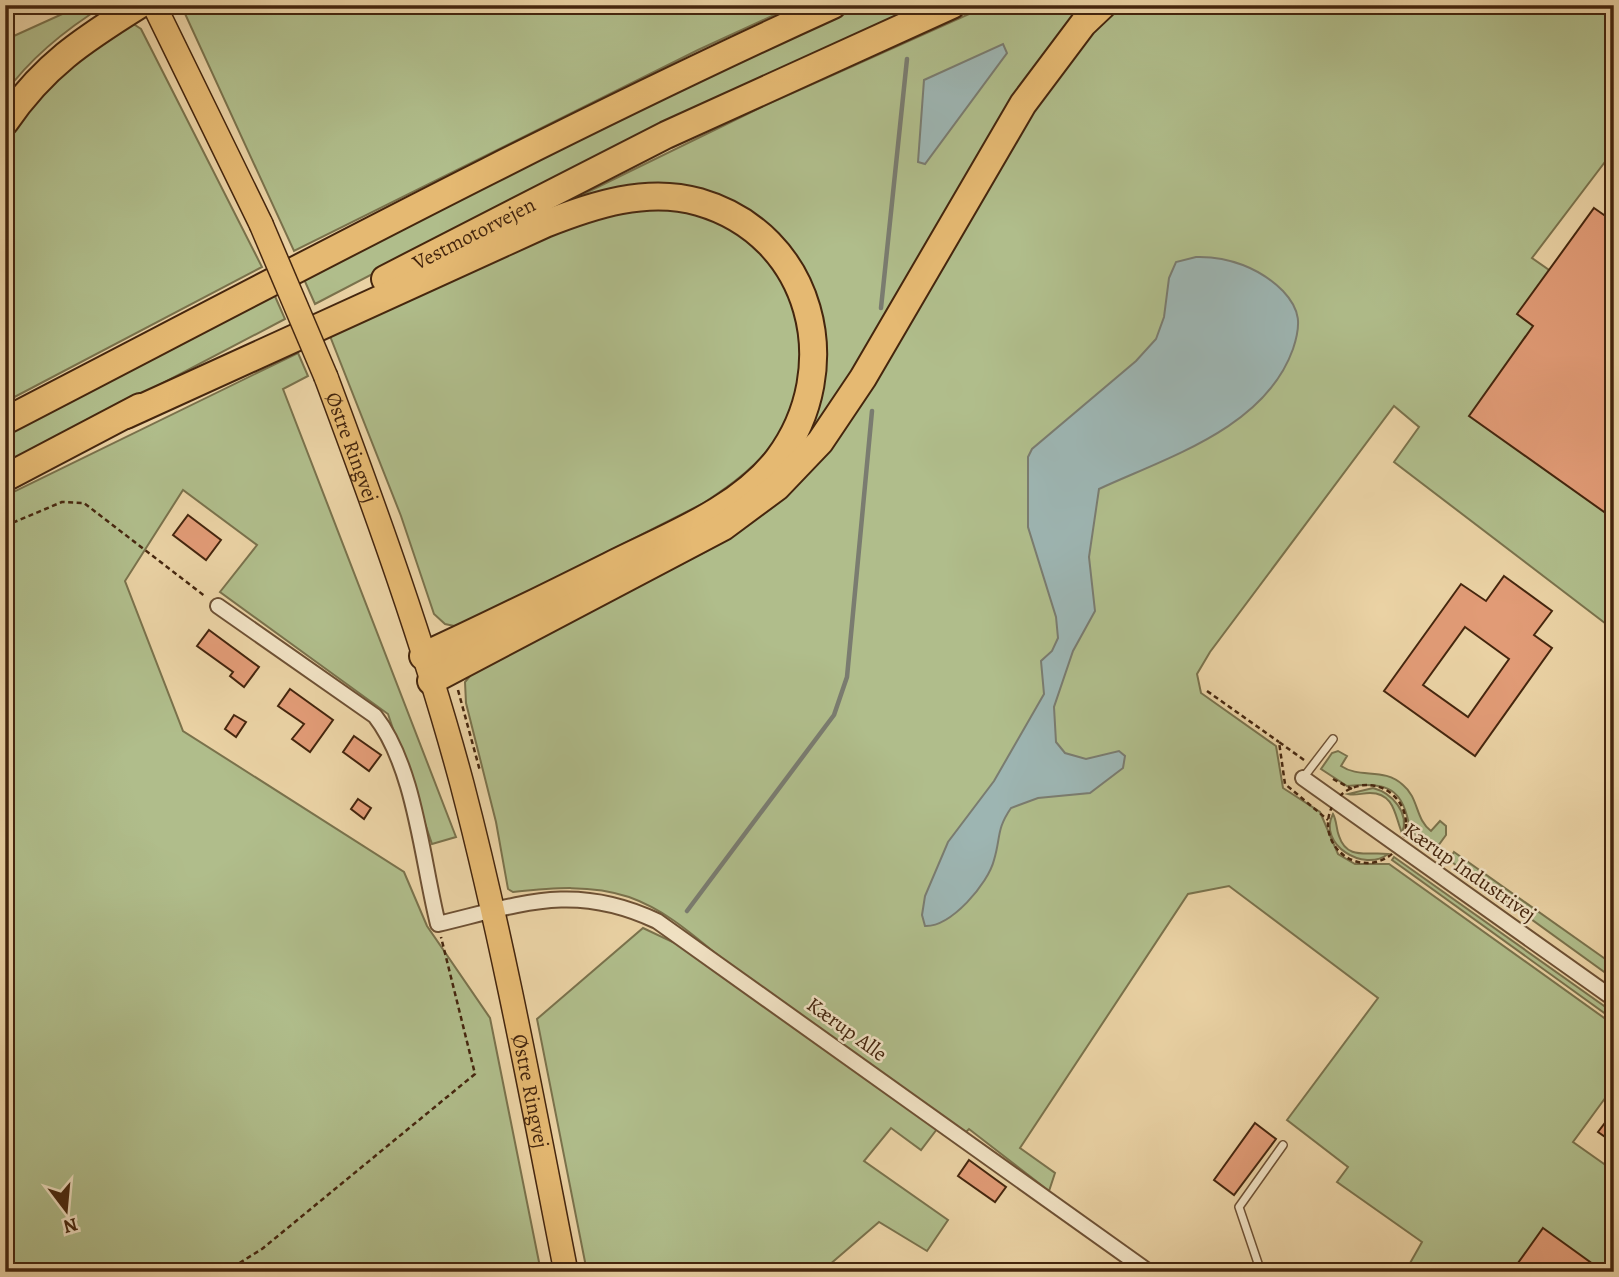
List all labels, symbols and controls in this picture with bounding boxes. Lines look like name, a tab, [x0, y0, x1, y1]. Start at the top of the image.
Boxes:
street label: Vestmotorvejen	[407, 190, 540, 277]
street label: Østre Ringvej	[319, 388, 385, 506]
street label: Kærup Industrivej	[1398, 816, 1542, 928]
street label: Kærup Alle	[801, 990, 893, 1068]
street label: Østre Ringvej	[506, 1032, 556, 1151]
north arrow	[32, 1176, 102, 1246]
text: N	[60, 1211, 81, 1240]

